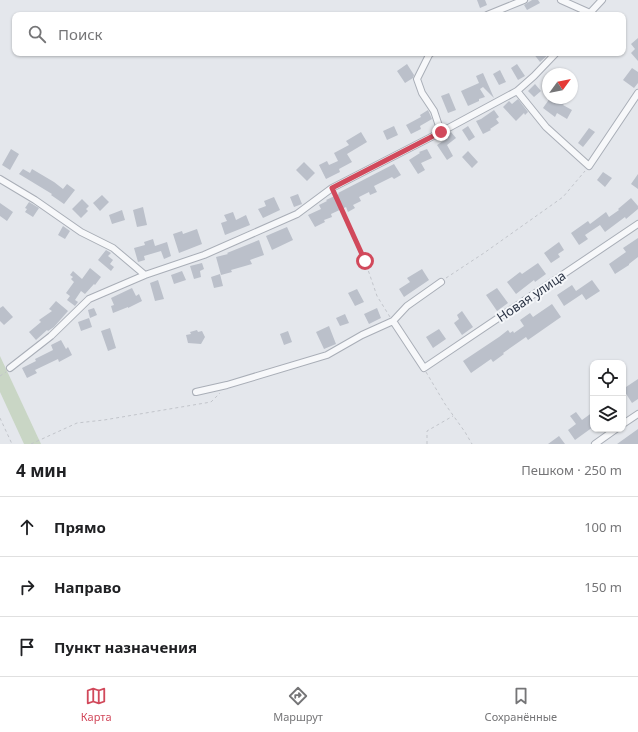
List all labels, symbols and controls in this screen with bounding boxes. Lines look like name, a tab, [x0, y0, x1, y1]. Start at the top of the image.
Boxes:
search box	[12, 12, 626, 56]
icon: search	[26, 23, 48, 45]
text: Поиск	[58, 24, 103, 44]
north arrow	[542, 68, 578, 104]
route end	[432, 123, 450, 141]
route start	[356, 252, 374, 270]
street label: Новая улица	[493, 266, 569, 326]
map controls	[590, 360, 626, 432]
button: locate	[590, 360, 626, 396]
button: layers	[590, 396, 626, 432]
text: 4 мин	[16, 459, 67, 482]
text: Пешком · 250 m	[521, 461, 622, 479]
icon: ahead	[16, 516, 38, 538]
text: Прямо	[54, 517, 106, 537]
text: 100 m	[584, 518, 622, 536]
icon: right	[16, 576, 38, 598]
text: Направо	[54, 577, 121, 597]
text: 150 m	[584, 578, 622, 596]
icon: arrive	[16, 636, 38, 658]
text: Пункт назначения	[54, 637, 197, 657]
tab: Карта	[81, 685, 112, 724]
tab: Маршрут	[273, 685, 323, 724]
tab: Сохранённые	[485, 685, 557, 724]

